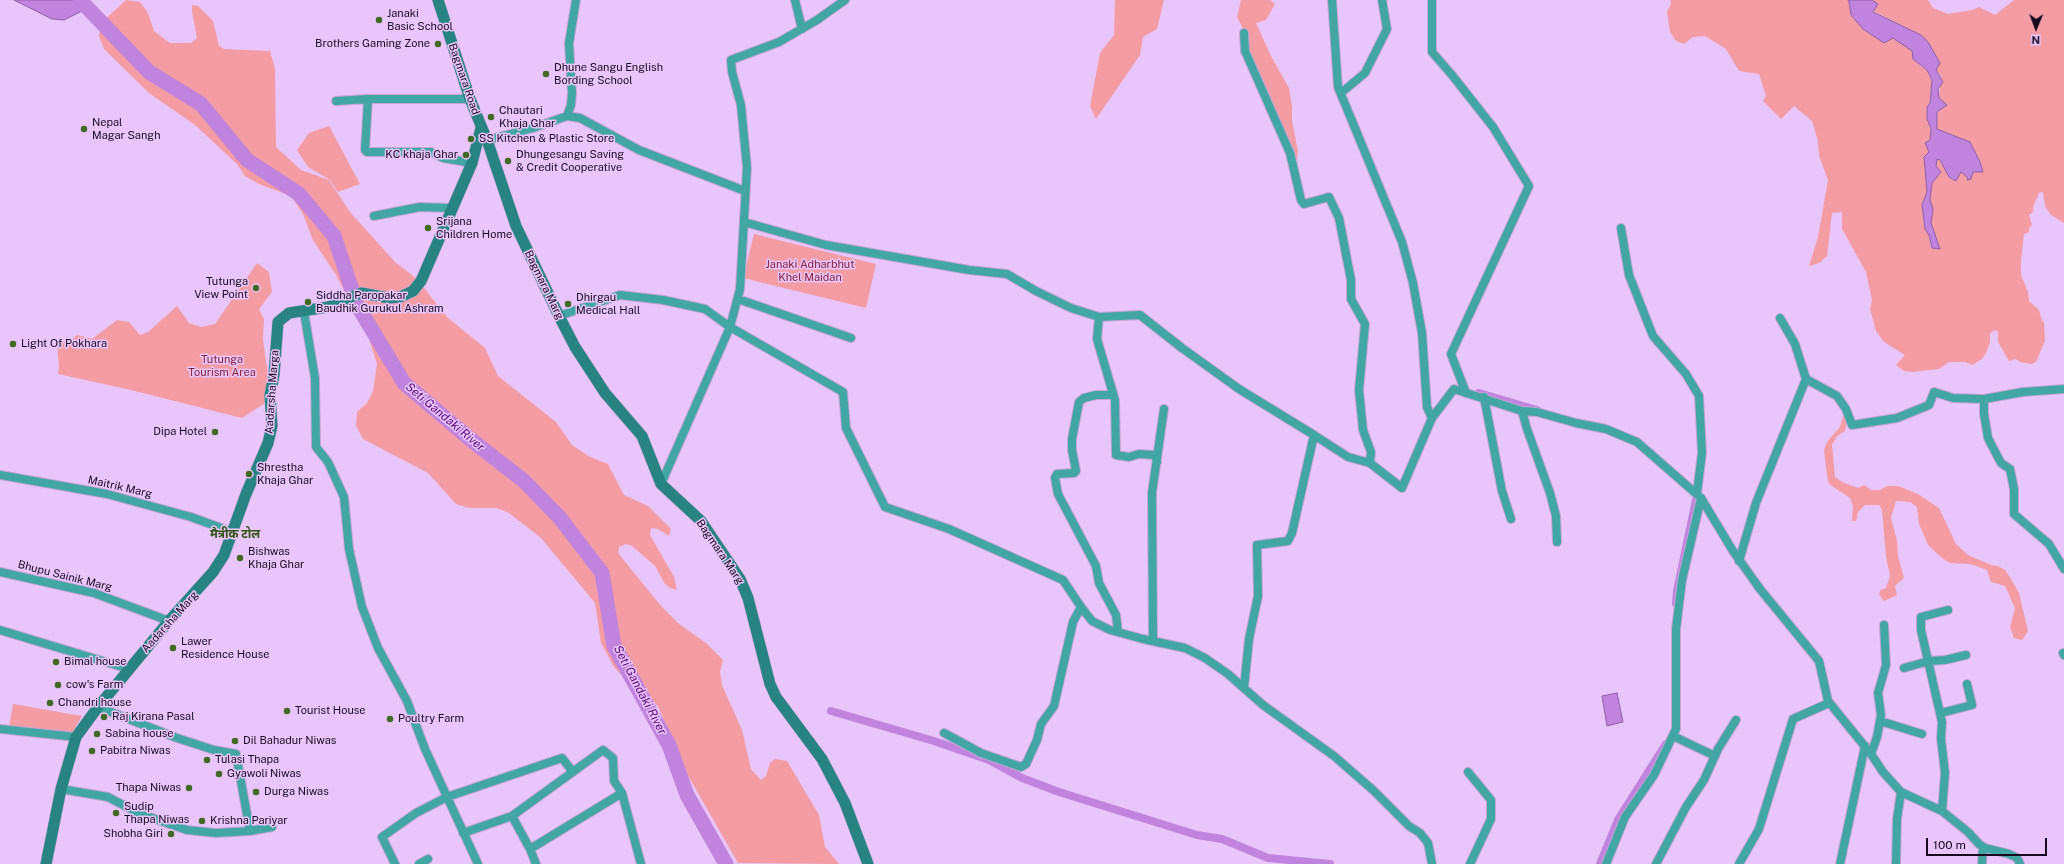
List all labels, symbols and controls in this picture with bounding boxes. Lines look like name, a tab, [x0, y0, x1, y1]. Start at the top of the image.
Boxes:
place label: Janaki Basic School	[387, 7, 453, 33]
north arrow	[2016, 8, 2056, 48]
marker: Janaki Basic School	[374, 15, 384, 25]
text: N	[2031, 34, 2040, 46]
place label: Brothers Gaming Zone	[315, 37, 430, 51]
marker: Brothers Gaming Zone	[433, 39, 443, 49]
street label: Bagmara Road	[446, 41, 482, 117]
place label: Dhune Sangu English Bording School	[554, 61, 663, 87]
marker: Dhune Sangu English Bording School	[541, 69, 551, 79]
place label: Chautari Khaja Ghar	[499, 104, 555, 130]
marker: Chautari Khaja Ghar	[486, 112, 496, 122]
place label: Nepal Magar Sangh	[92, 116, 160, 142]
marker: Nepal Magar Sangh	[79, 124, 89, 134]
place label: SS Kitchen & Plastic Store	[479, 132, 614, 146]
marker: SS Kitchen & Plastic Store	[466, 134, 476, 144]
place label: KC khaja Ghar	[385, 148, 458, 162]
place label: Dhungesangu Saving & Credit Cooperative	[516, 148, 624, 174]
marker: KC khaja Ghar	[461, 150, 471, 160]
marker: Dhungesangu Saving & Credit Cooperative	[503, 156, 513, 166]
place label: Srijana Children Home	[436, 215, 512, 241]
marker: Srijana Children Home	[423, 223, 433, 233]
street label: Bagmara Marg	[522, 248, 566, 322]
park label: Janaki Adharbhut Khel Maidan	[766, 258, 854, 284]
place label: Tutunga View Point	[194, 275, 248, 301]
marker: Tutunga View Point	[251, 283, 261, 293]
place label: Siddha Paropakar Baudhik Gurukul Ashram	[316, 289, 444, 315]
place label: Dhirgau Medical Hall	[576, 291, 640, 317]
marker: Siddha Paropakar Baudhik Gurukul Ashram	[303, 297, 313, 307]
marker: Dhirgau Medical Hall	[563, 299, 573, 309]
place label: Light Of Pokhara	[21, 337, 107, 351]
marker: Light Of Pokhara	[8, 339, 18, 349]
street label: Aadarsha Marga	[262, 350, 282, 434]
park label: Tutunga Tourism Area	[188, 353, 256, 379]
water label: Seti Gandaki River	[402, 380, 488, 454]
place label: Dipa Hotel	[153, 425, 207, 439]
marker: Dipa Hotel	[210, 427, 220, 437]
place label: Shrestha Khaja Ghar	[257, 461, 313, 487]
marker: Shrestha Khaja Ghar	[244, 469, 254, 479]
street label: Maitrik Marg	[87, 473, 153, 501]
street label: Bagmara Marg	[693, 517, 747, 587]
district label: मैत्रीक टोल	[210, 527, 260, 541]
place label: Bishwas Khaja Ghar	[248, 545, 304, 571]
marker: Bishwas Khaja Ghar	[235, 553, 245, 563]
street label: Bhupu Sainik Marg	[16, 558, 114, 594]
street label: Aadarsha Marg	[139, 589, 201, 655]
place label: Lawer Residence House	[181, 635, 269, 661]
marker: Lawer Residence House	[168, 643, 178, 653]
water label: Seti Gandaki River	[610, 643, 670, 737]
place label: Bimal house	[64, 655, 126, 669]
marker: Bimal house	[51, 657, 61, 667]
place label: cow's Farm	[66, 678, 123, 692]
marker: cow's Farm	[53, 680, 63, 690]
place label: Chandri house	[58, 696, 131, 710]
marker: Chandri house	[45, 698, 55, 708]
place label: Tourist House	[295, 704, 366, 718]
marker: Tourist House	[282, 706, 292, 716]
place label: Raj Kirana Pasal	[112, 710, 194, 724]
marker: Raj Kirana Pasal	[99, 712, 109, 722]
place label: Poultry Farm	[398, 712, 464, 726]
marker: Poultry Farm	[385, 714, 395, 724]
place label: Sabina house	[105, 727, 174, 741]
marker: Sabina house	[92, 729, 102, 739]
place label: Dil Bahadur Niwas	[243, 734, 336, 748]
marker: Dil Bahadur Niwas	[230, 736, 240, 746]
place label: Pabitra Niwas	[100, 744, 170, 758]
marker: Pabitra Niwas	[87, 746, 97, 756]
place label: Tulasi Thapa	[215, 753, 279, 767]
marker: Tulasi Thapa	[202, 755, 212, 765]
place label: Gyawoli Niwas	[227, 767, 301, 781]
marker: Gyawoli Niwas	[214, 769, 224, 779]
place label: Thapa Niwas	[116, 781, 181, 795]
marker: Thapa Niwas	[184, 783, 194, 793]
place label: Durga Niwas	[264, 785, 329, 799]
marker: Durga Niwas	[251, 787, 261, 797]
place label: Sudip Thapa Niwas	[124, 800, 189, 826]
marker: Sudip Thapa Niwas	[111, 808, 121, 818]
place label: Krishna Pariyar	[210, 814, 288, 828]
marker: Krishna Pariyar	[197, 816, 207, 826]
place label: Shobha Giri	[104, 827, 163, 841]
marker: Shobha Giri	[166, 829, 176, 839]
scale bar	[1928, 830, 2049, 856]
text: 100 m	[1933, 838, 1966, 852]

